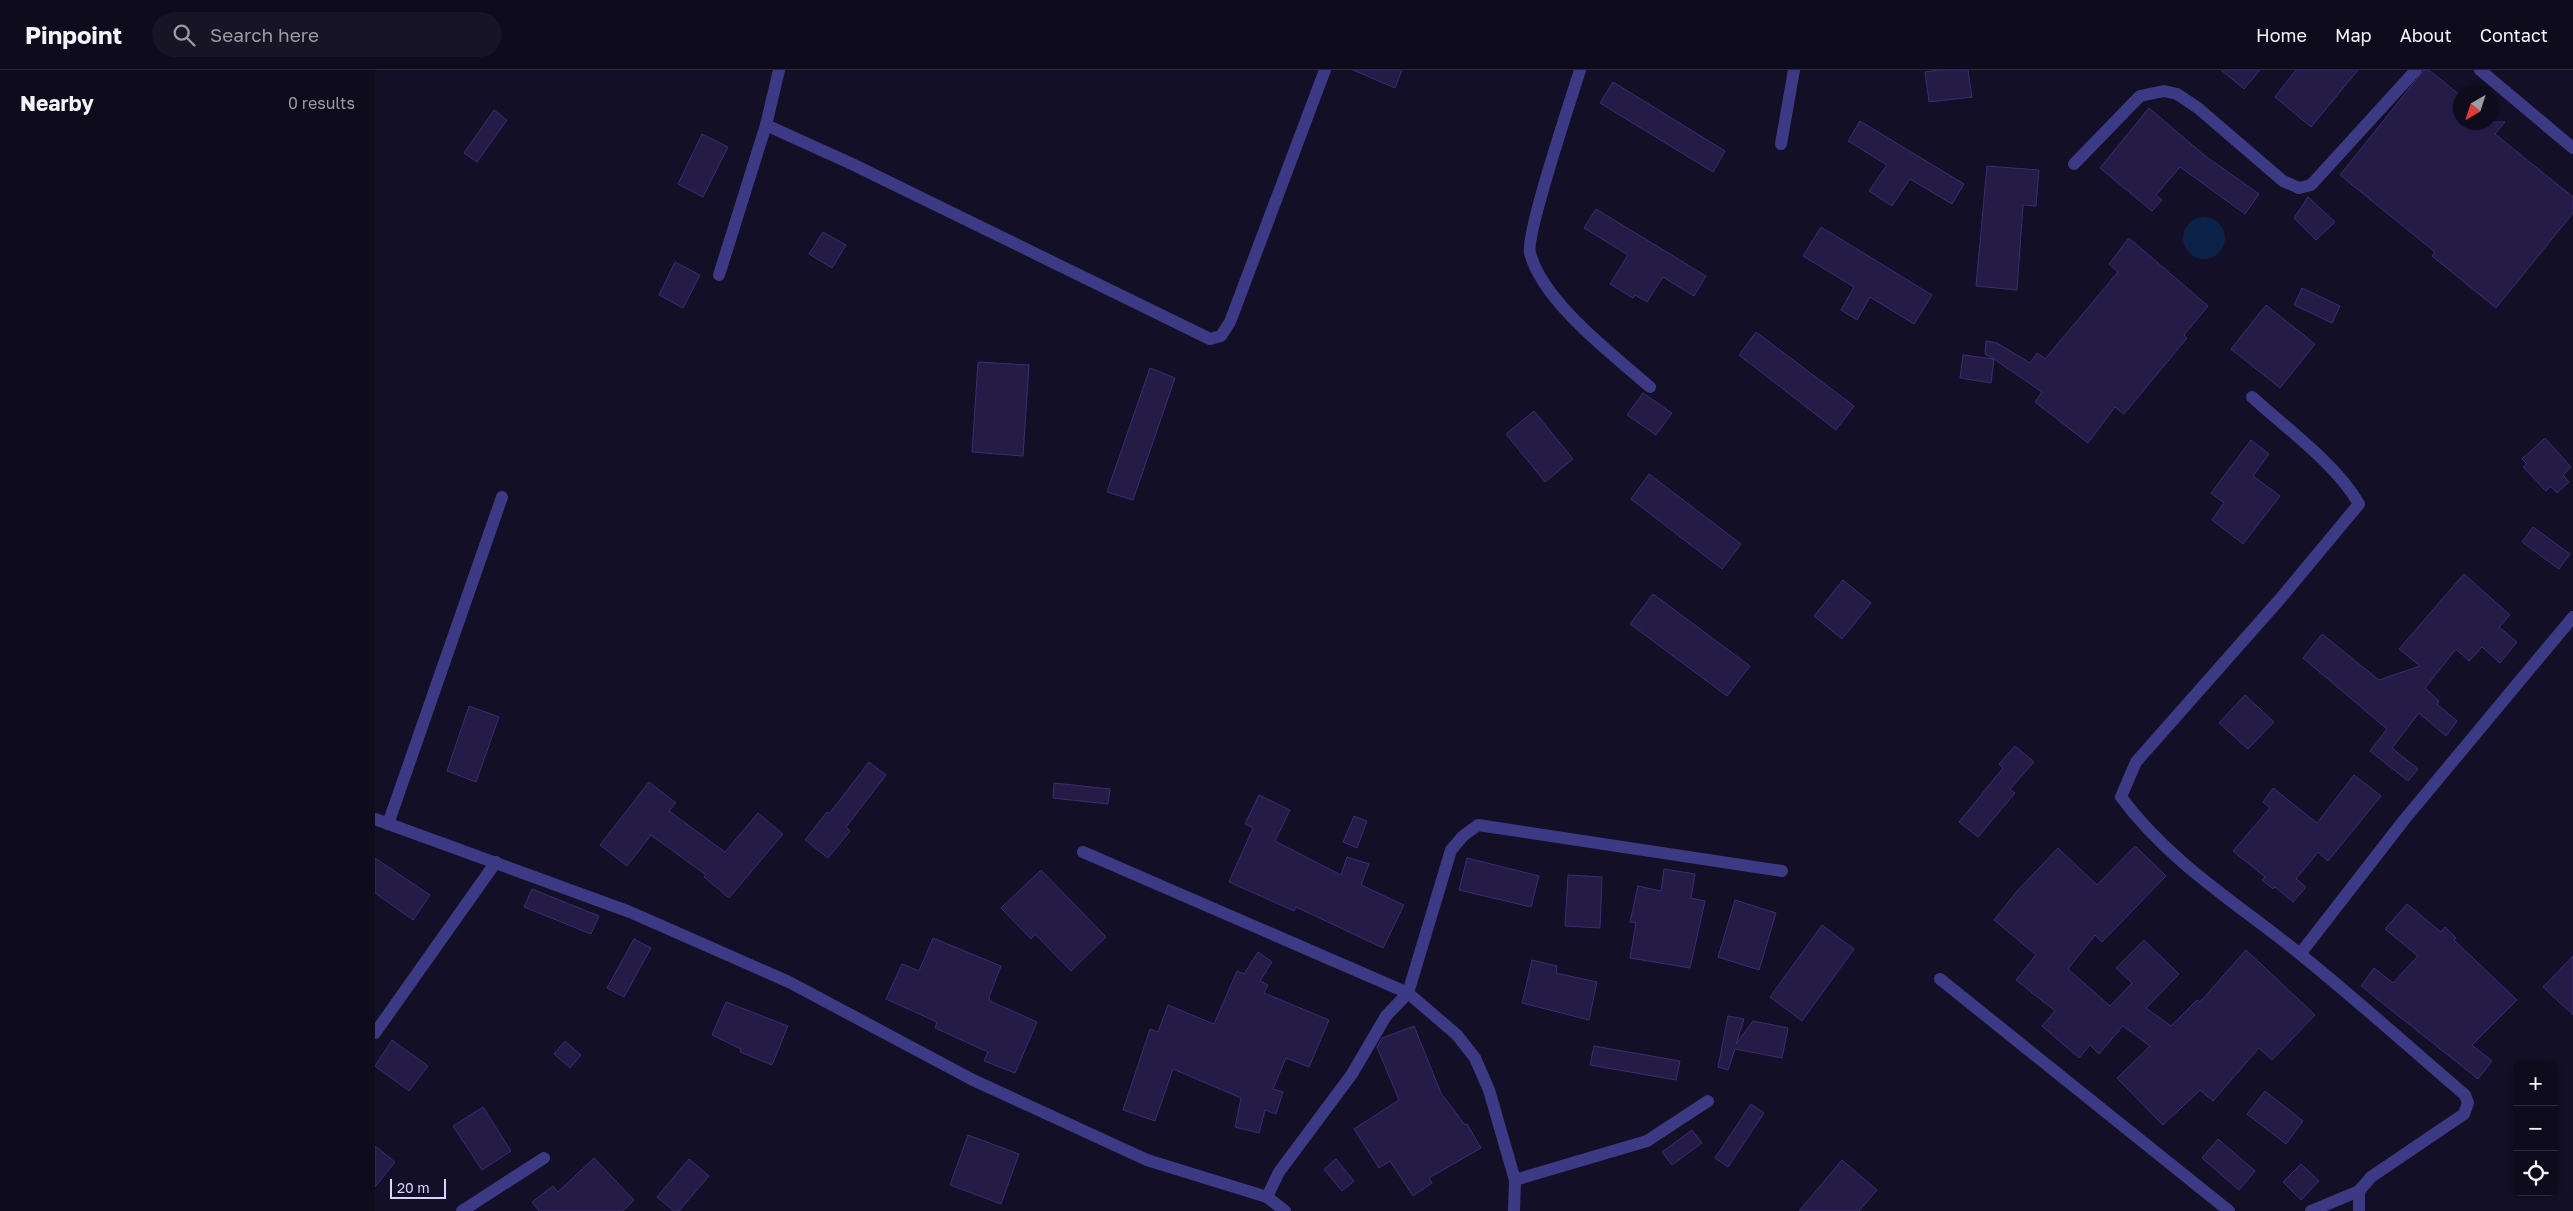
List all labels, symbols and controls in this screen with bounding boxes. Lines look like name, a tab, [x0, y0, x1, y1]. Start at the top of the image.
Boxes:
search box	[152, 12, 502, 57]
text: Pinpoint	[25, 20, 122, 49]
icon: search	[170, 21, 198, 49]
text: Search here	[210, 23, 319, 46]
text: Home	[2256, 24, 2307, 46]
text: Map	[2335, 24, 2372, 46]
text: About	[2400, 24, 2452, 46]
text: Contact	[2480, 24, 2548, 46]
north arrow	[2453, 85, 2498, 130]
text: Nearby	[20, 90, 94, 116]
text: 0 results	[288, 93, 355, 113]
map controls	[2513, 1061, 2558, 1196]
button: +	[2513, 1061, 2558, 1106]
button: −	[2513, 1106, 2558, 1151]
button: locate	[2513, 1151, 2558, 1196]
scale bar	[390, 1176, 446, 1199]
text: 20 m	[397, 1179, 430, 1196]

